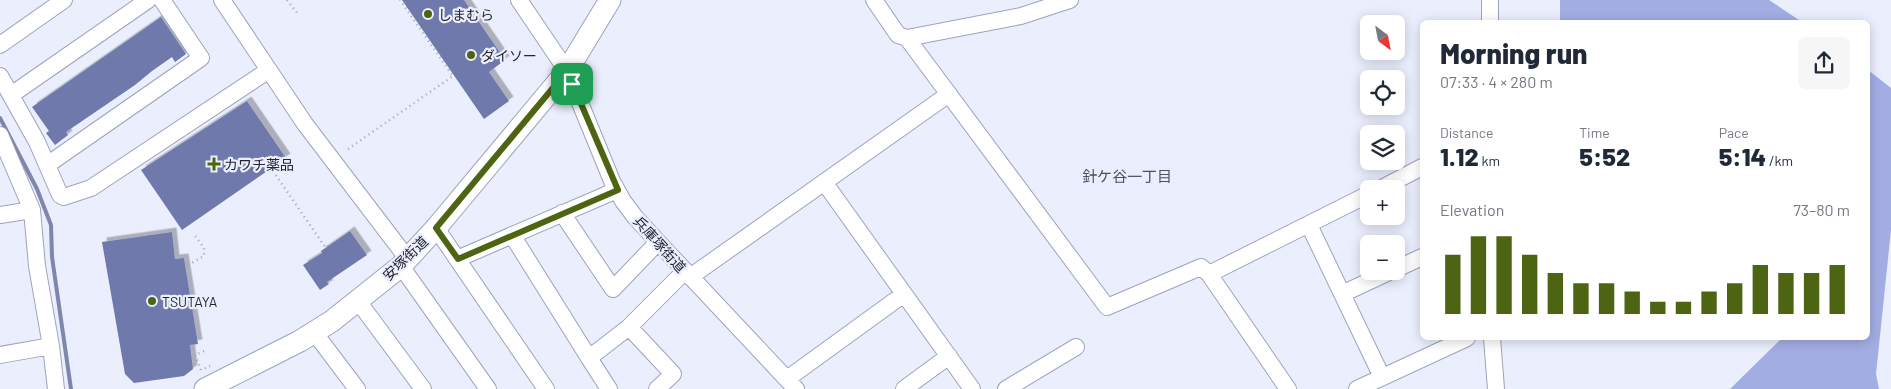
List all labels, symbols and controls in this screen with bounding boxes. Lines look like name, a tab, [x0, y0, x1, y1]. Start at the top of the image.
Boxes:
place label: しまむら	[438, 6, 494, 23]
marker: しまむら	[422, 8, 434, 20]
north arrow	[1360, 15, 1405, 60]
map controls	[1360, 15, 1405, 280]
text: Morning run	[1440, 36, 1588, 70]
button: share	[1798, 37, 1850, 89]
place label: ダイソー	[481, 47, 537, 64]
marker: ダイソー	[465, 49, 477, 61]
pin	[551, 63, 593, 105]
icon: arrive	[558, 70, 586, 98]
button: locate	[1360, 70, 1405, 115]
text: 07:33 · 4 × 280 m	[1440, 72, 1553, 91]
text: Distance	[1440, 124, 1493, 141]
text: Time	[1579, 124, 1610, 141]
text: Pace	[1719, 124, 1749, 141]
button: layers	[1360, 125, 1405, 170]
text: 1.12	[1440, 141, 1479, 171]
text: 5:52	[1579, 141, 1630, 171]
text: 5:14	[1719, 141, 1766, 171]
text: km	[1479, 152, 1500, 169]
text: /km	[1766, 152, 1793, 169]
place label: カワチ薬品	[224, 156, 294, 173]
marker: カワチ薬品	[208, 158, 220, 170]
district label: 針ケ谷一丁目	[1082, 167, 1172, 185]
button: +	[1360, 180, 1405, 225]
text: Elevation	[1440, 200, 1504, 219]
text: 73–80 m	[1793, 200, 1850, 219]
street label: 兵庫塚街道	[630, 212, 690, 276]
street label: 安塚街道	[379, 232, 431, 284]
button: −	[1360, 235, 1405, 280]
place label: TSUTAYA	[162, 293, 218, 310]
marker: TSUTAYA	[146, 295, 158, 307]

